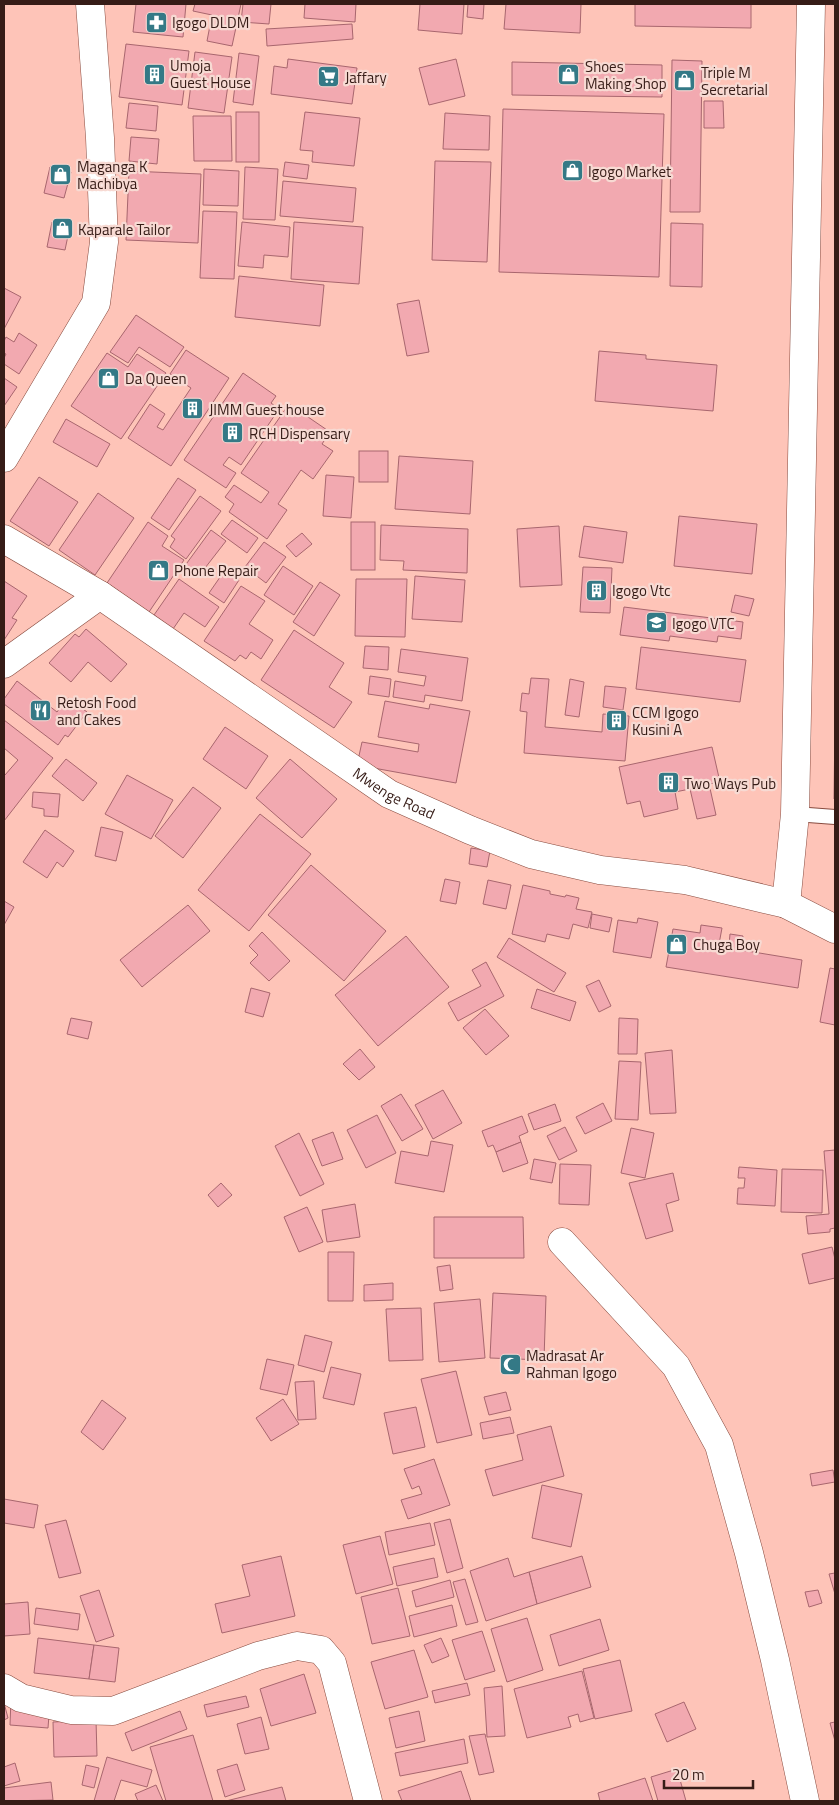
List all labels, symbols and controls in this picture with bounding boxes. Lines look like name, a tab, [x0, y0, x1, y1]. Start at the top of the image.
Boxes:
pharmacy icon: Igogo DLDM	[144, 10, 168, 34]
place label: Igogo DLDM	[172, 11, 249, 34]
place label: Umoja Guest House	[170, 54, 251, 94]
place label: Shoes Making Shop	[585, 55, 667, 95]
place label: Triple M Secretarial	[701, 61, 768, 101]
building icon: Umoja Guest House	[142, 62, 166, 86]
shop icon: Shoes Making Shop	[557, 63, 581, 87]
supermarket icon: Jaffary	[317, 65, 341, 89]
place label: Jaffary	[345, 66, 387, 89]
shop icon: Triple M Secretarial	[673, 69, 697, 93]
place label: Maganga K Machibya	[77, 155, 148, 195]
shop icon: Igogo Market	[560, 159, 584, 183]
place label: Igogo Market	[588, 160, 672, 183]
shop icon: Maganga K Machibya	[49, 163, 73, 187]
shop icon: Kaparale Tailor	[50, 217, 74, 241]
place label: Kaparale Tailor	[78, 218, 170, 241]
shop icon: Da Queen	[97, 366, 121, 390]
place label: Da Queen	[125, 367, 187, 390]
building icon: JIMM Guest house	[181, 397, 205, 421]
place label: JIMM Guest house	[209, 398, 324, 421]
building icon: RCH Dispensary	[221, 421, 245, 445]
place label: RCH Dispensary	[249, 422, 350, 445]
shop icon: Phone Repair	[146, 558, 170, 582]
place label: Phone Repair	[174, 559, 258, 582]
building icon: Igogo Vtc	[584, 578, 608, 602]
place label: Igogo Vtc	[612, 579, 671, 602]
school or university icon: Igogo VTC	[644, 611, 668, 635]
place label: Igogo VTC	[672, 612, 735, 635]
place label: Retosh Food and Cakes	[57, 691, 137, 731]
restaurant icon: Retosh Food and Cakes	[29, 699, 53, 723]
place label: CCM Igogo Kusini A	[632, 701, 699, 741]
building icon: CCM Igogo Kusini A	[604, 709, 628, 733]
street label: Mwenge Road	[348, 761, 439, 825]
building icon: Two Ways Pub	[656, 771, 680, 795]
place label: Two Ways Pub	[684, 772, 776, 795]
shop icon: Chuga Boy	[665, 932, 689, 956]
place label: Chuga Boy	[693, 933, 760, 956]
place label: Madrasat Ar Rahman Igogo	[526, 1344, 617, 1384]
mosque icon: Madrasat Ar Rahman Igogo	[498, 1352, 522, 1376]
scale bar	[664, 1758, 753, 1790]
text: 20 m	[672, 1763, 705, 1786]

